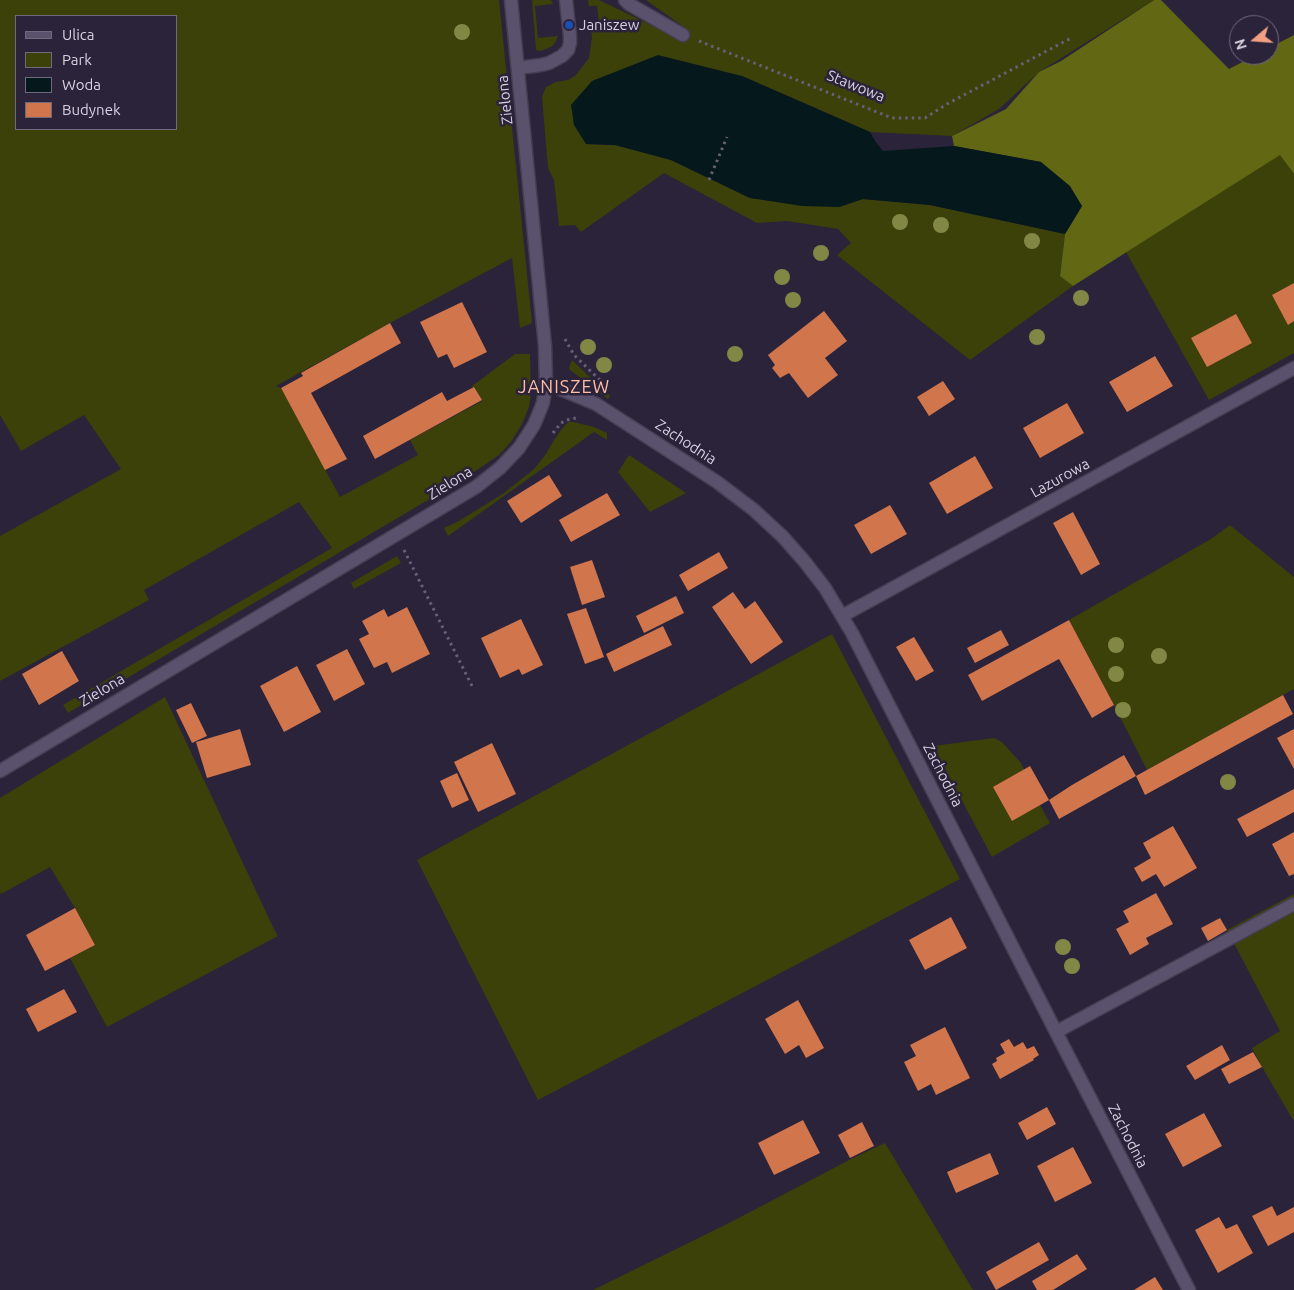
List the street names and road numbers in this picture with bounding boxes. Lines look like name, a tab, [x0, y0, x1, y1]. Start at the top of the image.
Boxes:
street label: Stawowa	[824, 66, 888, 106]
street label: Zielona	[493, 74, 517, 126]
street label: Zachodnia	[652, 416, 720, 468]
street label: Lazurowa	[1027, 454, 1093, 502]
street label: Zielona	[424, 462, 476, 504]
street label: Zielona	[76, 670, 128, 710]
street label: Zachodnia	[919, 740, 967, 810]
street label: Zachodnia	[1104, 1101, 1152, 1171]

